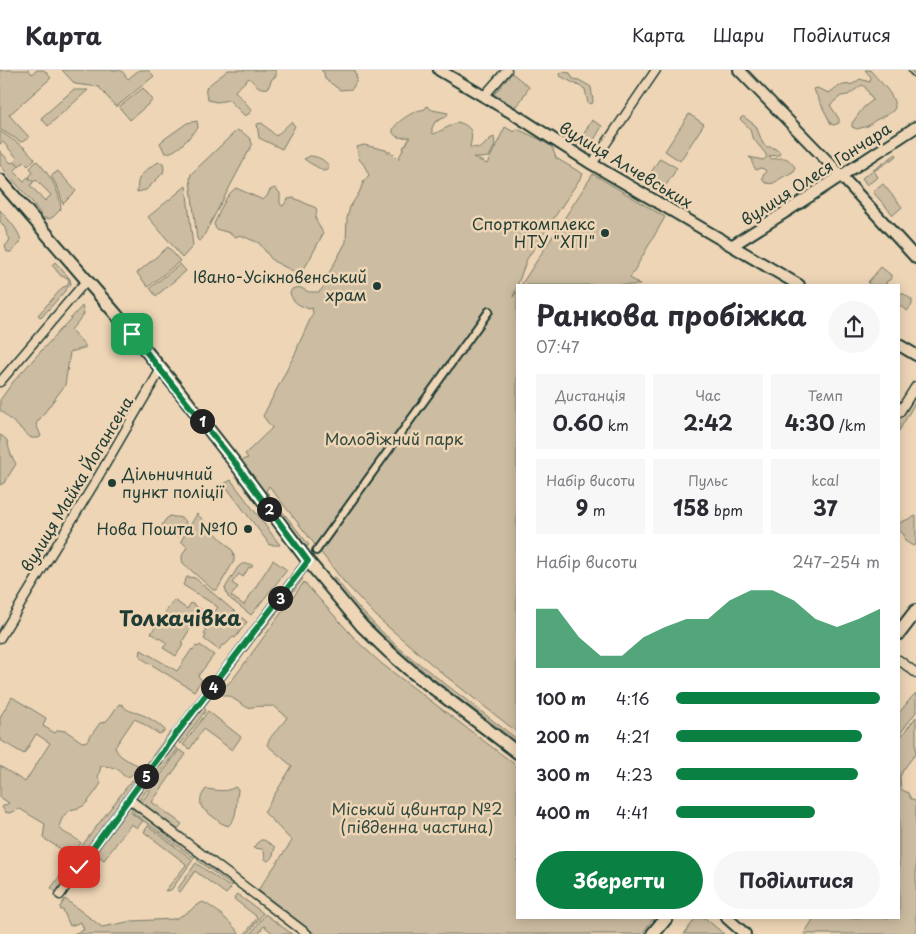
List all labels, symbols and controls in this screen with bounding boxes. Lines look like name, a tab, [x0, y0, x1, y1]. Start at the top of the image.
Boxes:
text: Карта	[25, 17, 102, 53]
text: Карта	[632, 21, 685, 48]
text: Шари	[713, 21, 765, 48]
text: Поділитися	[793, 21, 891, 48]
street label: вулиця Алчевських	[555, 115, 698, 214]
street label: вулиця Олеся Гончара	[736, 116, 895, 231]
place label: Спорткомплекс НТУ "ХПІ"	[472, 211, 595, 253]
marker: Спорткомплекс НТУ "ХПІ"	[599, 227, 611, 239]
place label: Івано-Усікновенський храм	[193, 264, 367, 306]
marker: Івано-Усікновенський храм	[371, 280, 383, 292]
text: Ранкова пробіжка	[536, 293, 807, 336]
button: share	[828, 301, 880, 353]
pin	[111, 313, 153, 355]
icon: arrive	[118, 320, 146, 348]
text: 07:47	[536, 334, 580, 358]
text: Дистанція	[555, 385, 626, 406]
text: Час	[695, 385, 721, 406]
text: Темп	[808, 385, 843, 406]
street label: вулиця Майка Йогансена	[14, 391, 138, 576]
text: 0.60	[552, 406, 603, 438]
text: 2:42	[683, 406, 733, 438]
text: 4:30	[785, 406, 835, 438]
pin: 1	[190, 408, 214, 434]
text: 1	[199, 411, 206, 432]
text: km	[603, 415, 629, 436]
text: /km	[835, 415, 866, 436]
park label: Молодіжний парк	[325, 426, 464, 450]
place label: Дільничний пункт поліції	[121, 461, 225, 503]
text: Набір висоти	[546, 470, 635, 491]
text: Пульс	[688, 470, 728, 491]
text: kcal	[811, 470, 839, 491]
marker: Дільничний пункт поліції	[106, 477, 118, 489]
text: 9	[576, 491, 588, 523]
text: 158	[673, 491, 710, 523]
text: 37	[813, 491, 838, 523]
pin: 2	[256, 496, 282, 522]
text: 2	[265, 499, 274, 520]
text: m	[588, 500, 606, 521]
text: bpm	[710, 500, 743, 521]
place label: Нова Пошта №10	[96, 516, 238, 540]
marker: Нова Пошта №10	[242, 523, 254, 535]
text: Набір висоти	[536, 549, 637, 573]
text: 247–254 m	[792, 549, 880, 573]
pin: 3	[268, 586, 292, 610]
text: 3	[276, 588, 285, 609]
district label: Толкачівка	[119, 601, 241, 633]
pin: 4	[200, 674, 226, 700]
text: 4	[209, 677, 218, 698]
text: 100 m	[536, 686, 586, 710]
text: 4:16	[616, 686, 650, 710]
text: 200 m	[536, 724, 590, 748]
text: 4:21	[616, 724, 650, 748]
text: 300 m	[536, 762, 590, 786]
text: 4:23	[616, 762, 653, 786]
pin: 5	[134, 764, 158, 788]
text: 5	[142, 766, 151, 787]
park label: Міський цвинтар №2 (південна частина)	[331, 796, 503, 838]
text: 400 m	[536, 800, 590, 824]
text: 4:41	[616, 800, 648, 824]
pin	[58, 846, 100, 888]
button: Зберегти	[536, 851, 703, 909]
button: Поділитися	[713, 851, 880, 909]
icon: check	[65, 853, 93, 881]

